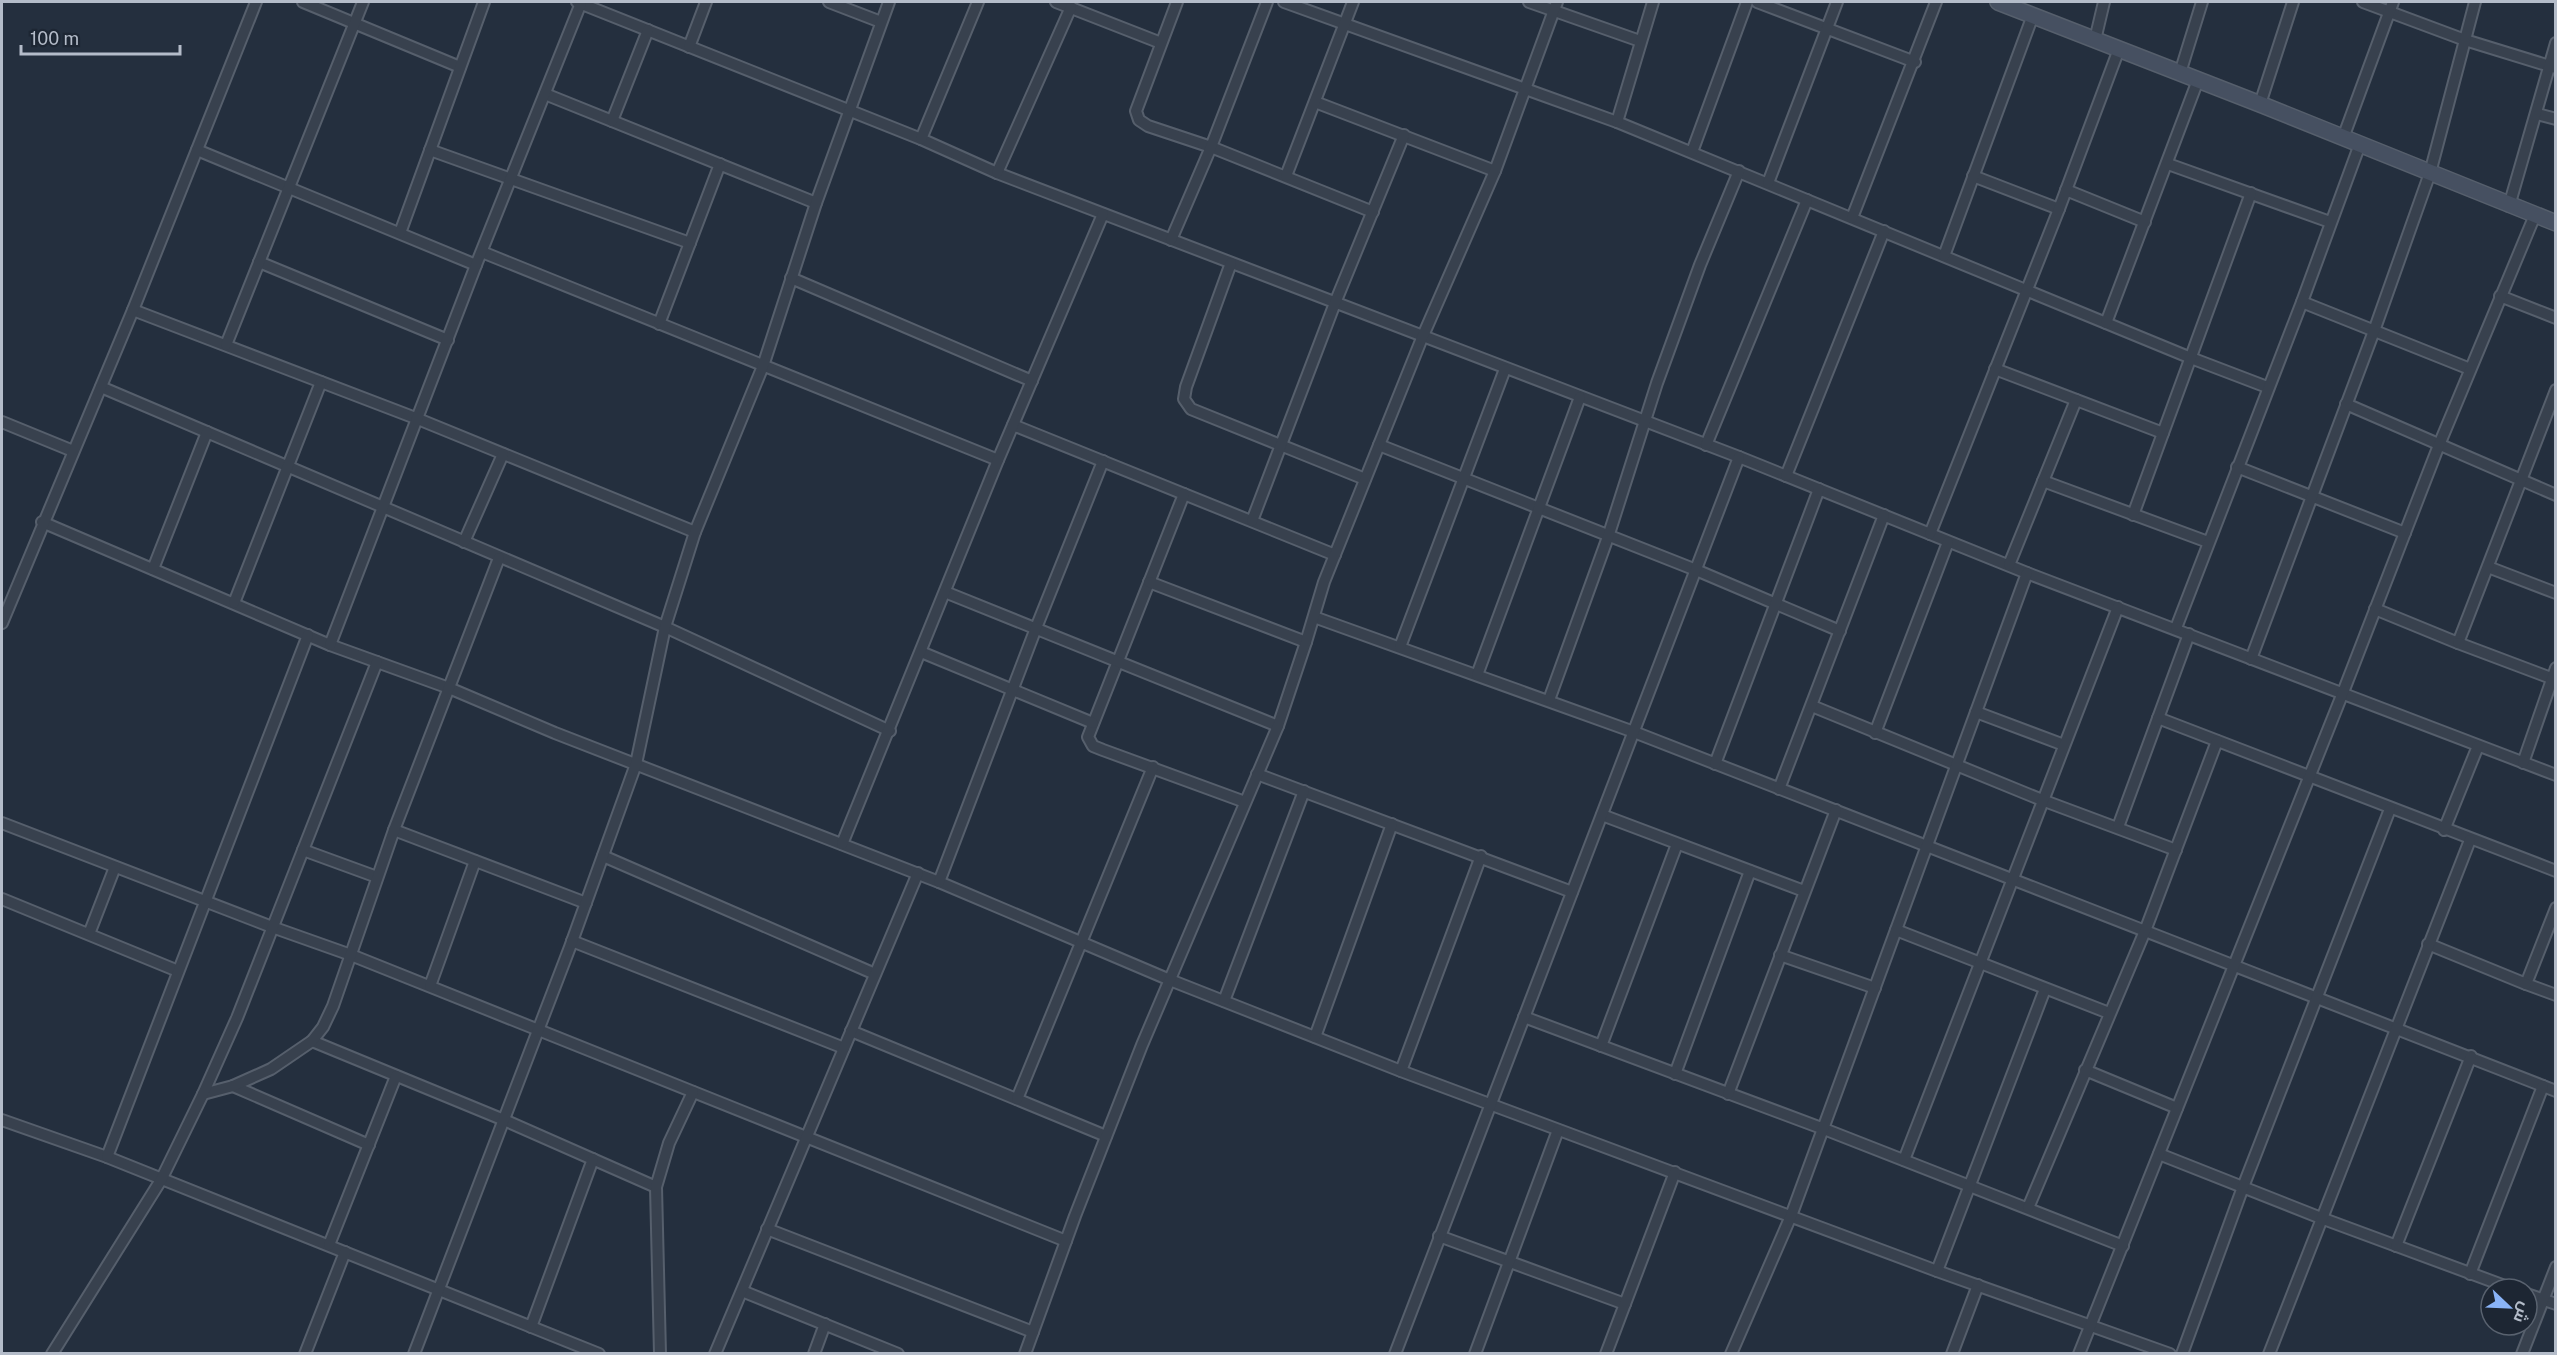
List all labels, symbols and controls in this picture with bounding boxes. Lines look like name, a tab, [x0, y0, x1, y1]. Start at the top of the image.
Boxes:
scale bar	[21, 18, 180, 56]
text: 100 m	[30, 28, 79, 49]
north arrow	[2479, 1277, 2539, 1337]
text: ش	[2510, 1300, 2535, 1326]

